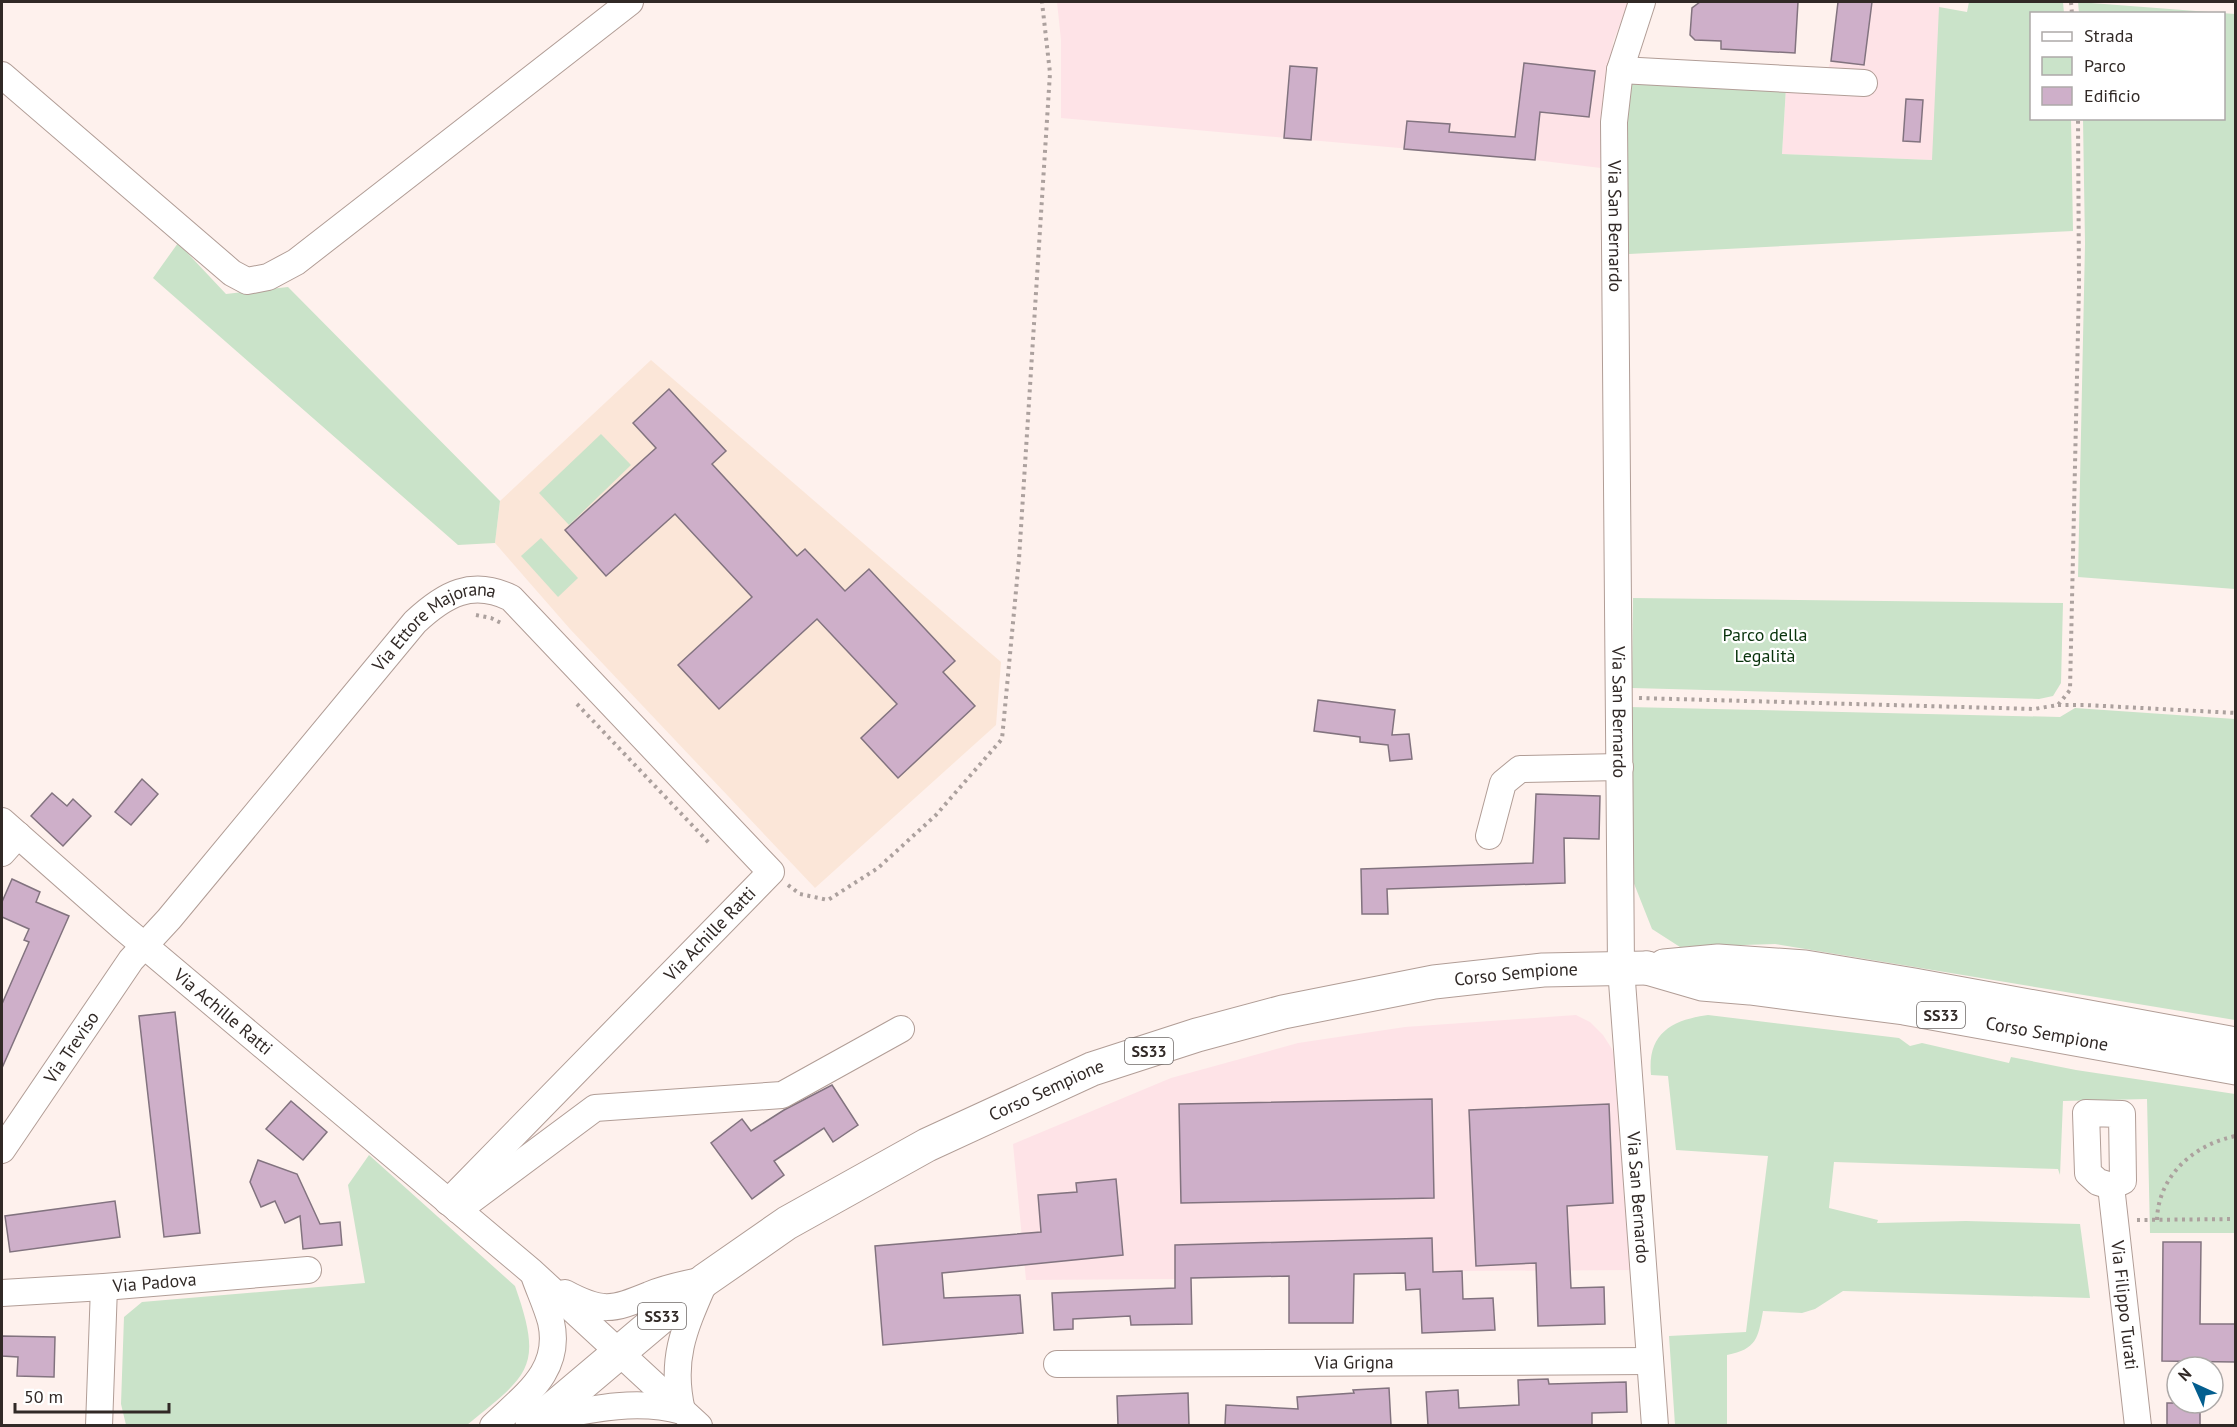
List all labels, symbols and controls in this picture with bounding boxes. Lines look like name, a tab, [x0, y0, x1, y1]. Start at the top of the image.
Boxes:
legend	[2030, 12, 2225, 120]
text: Strada	[2084, 24, 2133, 47]
text: Parco	[2084, 54, 2126, 77]
text: Edificio	[2084, 84, 2140, 107]
street label: Via San Bernardo	[1603, 159, 1627, 292]
street label: Via Ettore Majorana	[366, 577, 498, 677]
park label: Parco della Legalità	[1723, 623, 1807, 667]
street label: Via San Bernardo	[1607, 645, 1631, 778]
street label: Via Achille Ratti	[658, 882, 760, 986]
street label: Corso Sempione	[1453, 957, 1578, 991]
street label: Via Achille Ratti	[168, 963, 278, 1060]
road number: SS33	[1917, 1002, 1965, 1028]
street label: Via Treviso	[38, 1007, 104, 1088]
street label: Corso Sempione	[1984, 1011, 2110, 1056]
road number: SS33	[1125, 1038, 1173, 1064]
street label: Corso Sempione	[985, 1054, 1107, 1126]
street label: Via San Bernardo	[1622, 1130, 1655, 1264]
street label: Via Filippo Turati	[2106, 1238, 2144, 1371]
street label: Via Padova	[111, 1267, 197, 1297]
road number: SS33	[638, 1303, 686, 1329]
street label: Via Grigna	[1313, 1350, 1394, 1374]
north arrow	[2165, 1355, 2225, 1415]
text: N	[2174, 1364, 2195, 1385]
scale bar	[15, 1376, 170, 1414]
text: 50 m	[24, 1385, 63, 1408]

